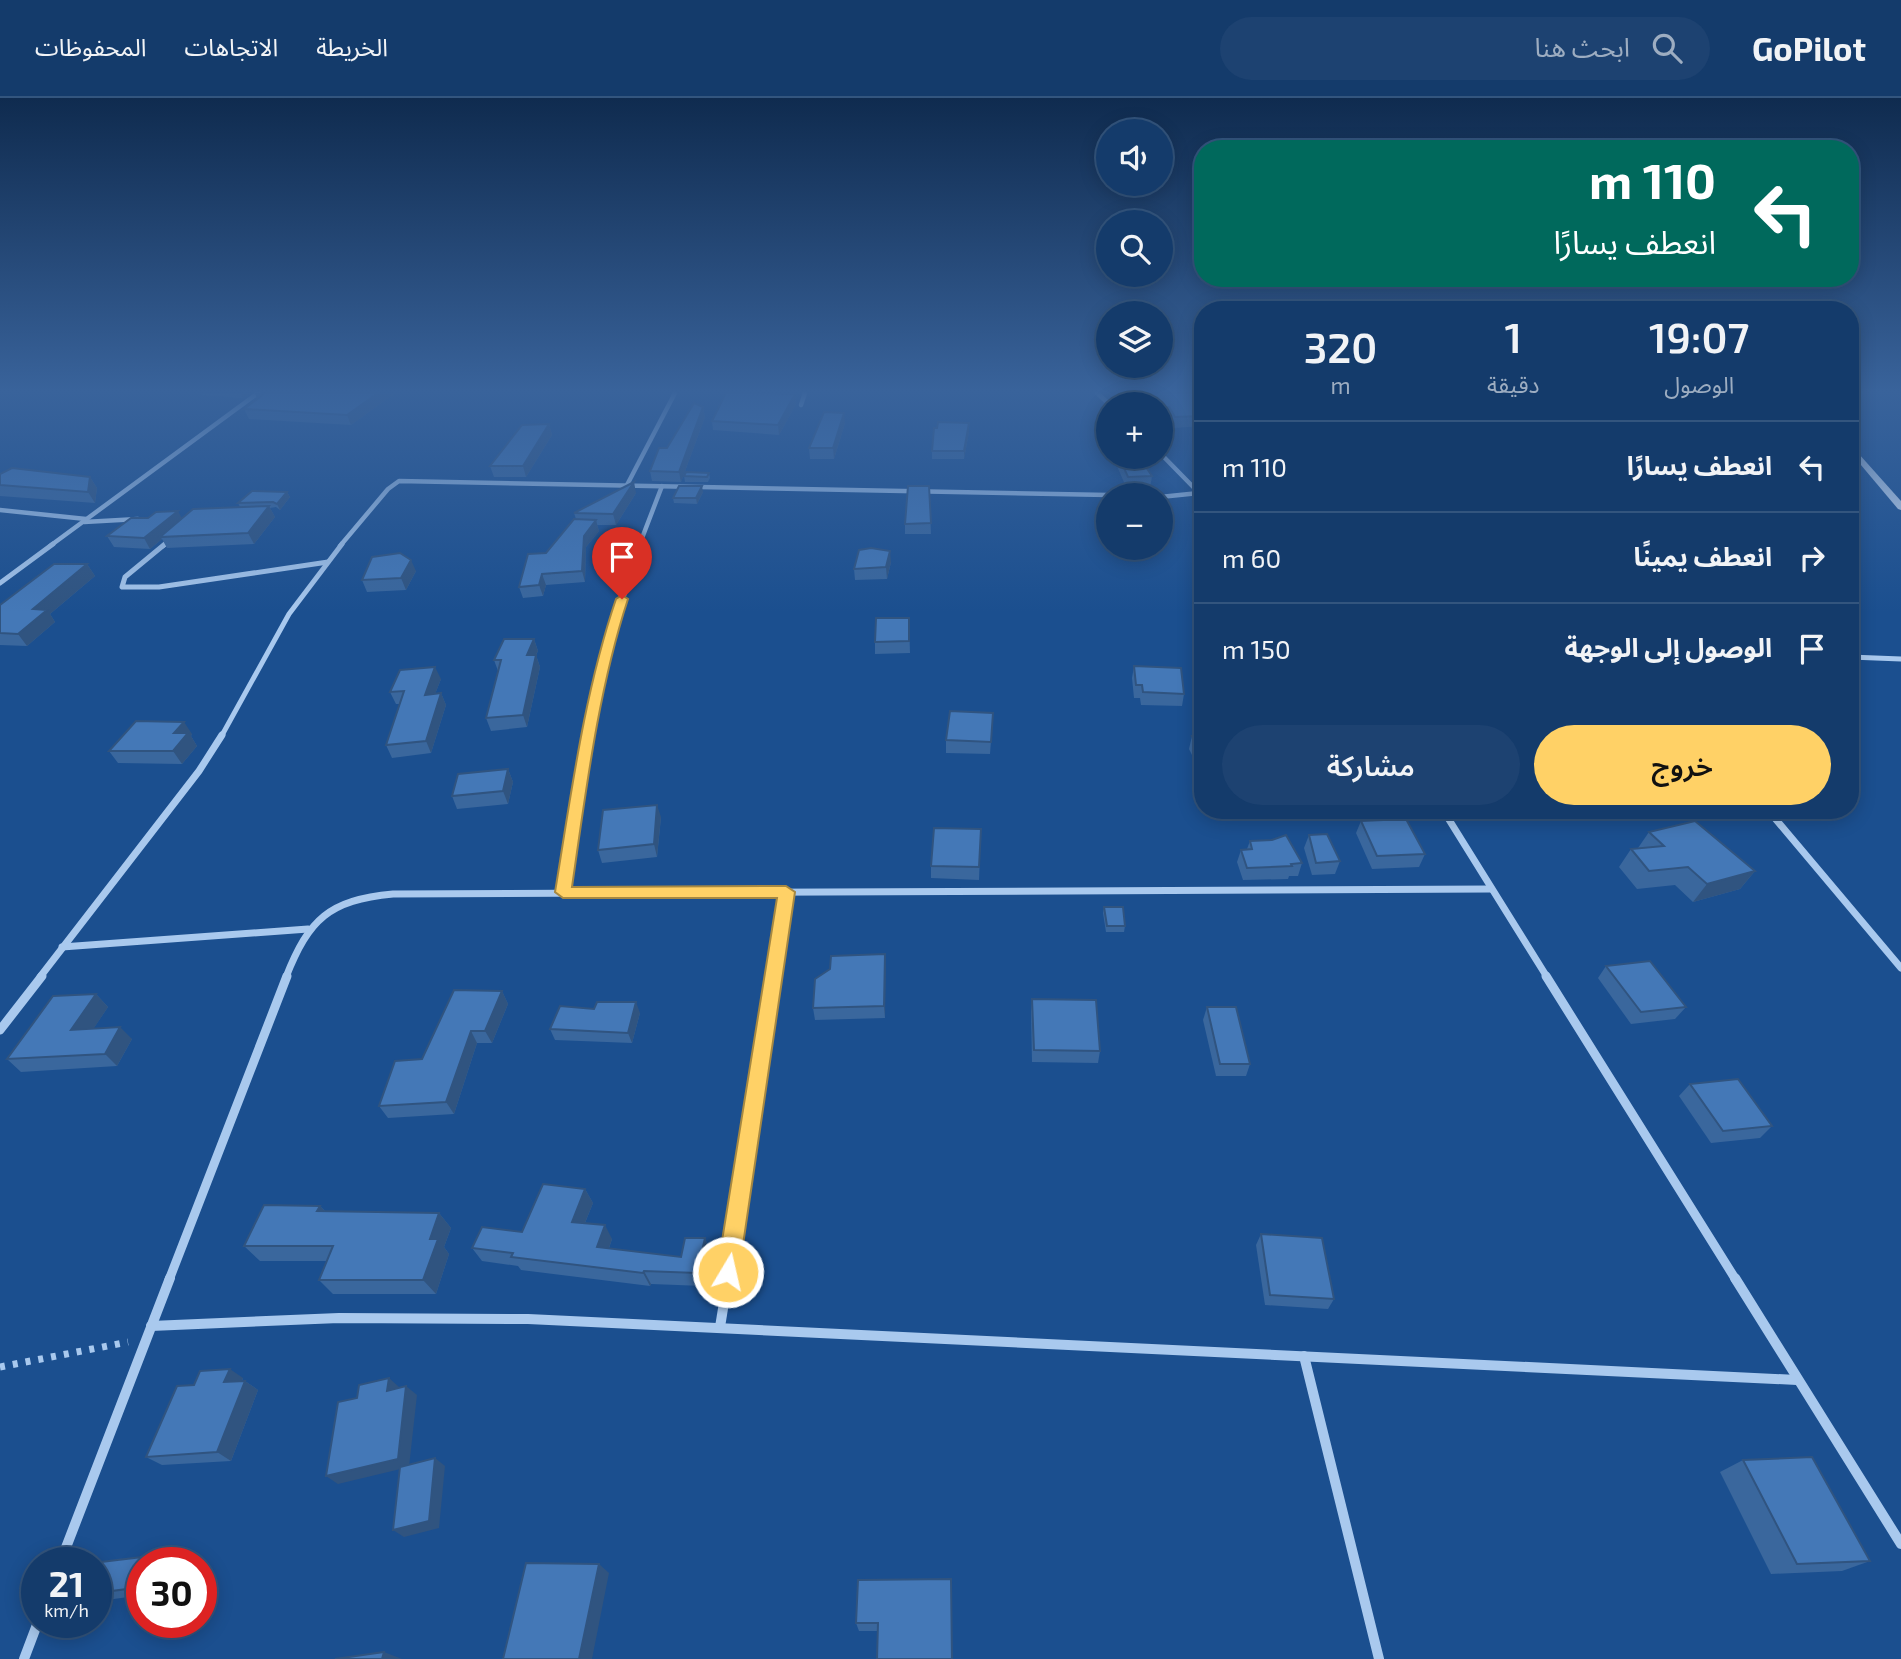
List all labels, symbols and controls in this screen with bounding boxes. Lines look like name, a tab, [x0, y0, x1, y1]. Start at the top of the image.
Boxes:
search box	[1220, 17, 1710, 80]
text: GoPilot	[1752, 28, 1866, 68]
icon: search	[1648, 29, 1686, 67]
text: ابحث هنا	[1535, 31, 1630, 62]
text: المحفوظات	[35, 32, 146, 61]
text: الاتجاهات	[184, 32, 278, 61]
text: الخريطة	[316, 32, 388, 61]
map controls	[1096, 119, 1173, 560]
button: sound	[1096, 119, 1173, 196]
text: 110 m	[1589, 150, 1716, 209]
icon: left	[1740, 168, 1831, 259]
button: search	[1096, 210, 1173, 287]
text: انعطف يسارًا	[1553, 222, 1716, 260]
button: layers	[1096, 301, 1173, 378]
text: 1	[1504, 311, 1522, 361]
text: 19:07	[1649, 311, 1749, 361]
text: 320	[1304, 321, 1377, 371]
text: دقيقة	[1487, 370, 1539, 398]
text: الوصول	[1664, 370, 1734, 398]
text: m	[1330, 371, 1351, 399]
button: +	[1096, 392, 1173, 469]
icon: left	[1793, 448, 1831, 486]
text: انعطف يسارًا	[1627, 449, 1772, 480]
text: 110 m	[1222, 451, 1287, 482]
button: −	[1096, 483, 1173, 560]
pin	[592, 527, 652, 599]
icon: arrive	[603, 538, 641, 576]
icon: right	[1793, 539, 1831, 577]
text: انعطف يمينًا	[1633, 540, 1772, 571]
text: 60 m	[1222, 542, 1281, 573]
icon: arrive	[1793, 630, 1831, 668]
text: الوصول إلى الوجهة	[1564, 631, 1772, 662]
text: 150 m	[1222, 633, 1291, 664]
button: مشاركة	[1222, 725, 1520, 805]
button: خروج	[1534, 725, 1831, 805]
position arrow	[691, 1235, 765, 1309]
speed limit sign: 30	[126, 1547, 217, 1638]
text: 21	[49, 1562, 84, 1604]
text: km/h	[44, 1599, 89, 1621]

